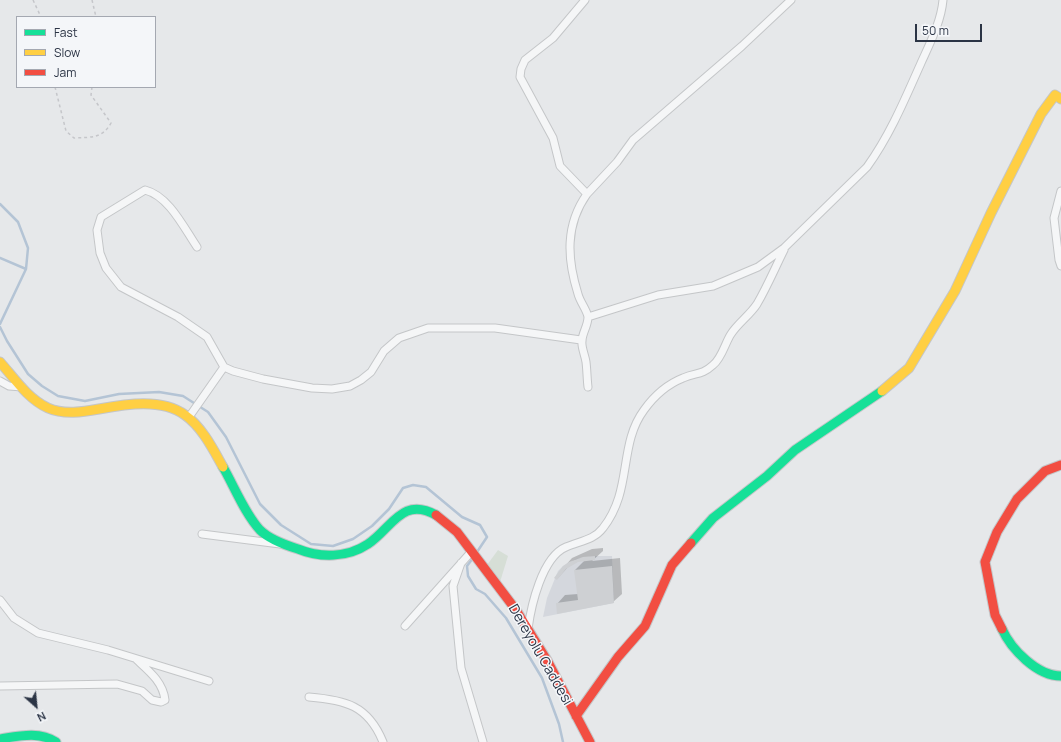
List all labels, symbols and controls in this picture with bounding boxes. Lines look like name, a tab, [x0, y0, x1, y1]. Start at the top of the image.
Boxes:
legend	[16, 16, 156, 88]
scale bar	[917, 16, 984, 42]
text: 50 m	[922, 22, 949, 39]
text: Fast	[54, 24, 78, 41]
text: Slow	[54, 44, 80, 61]
text: Jam	[54, 64, 76, 81]
street label: Dereyolu Caddesi	[504, 602, 576, 708]
north arrow	[16, 686, 56, 726]
text: N	[35, 709, 49, 726]

